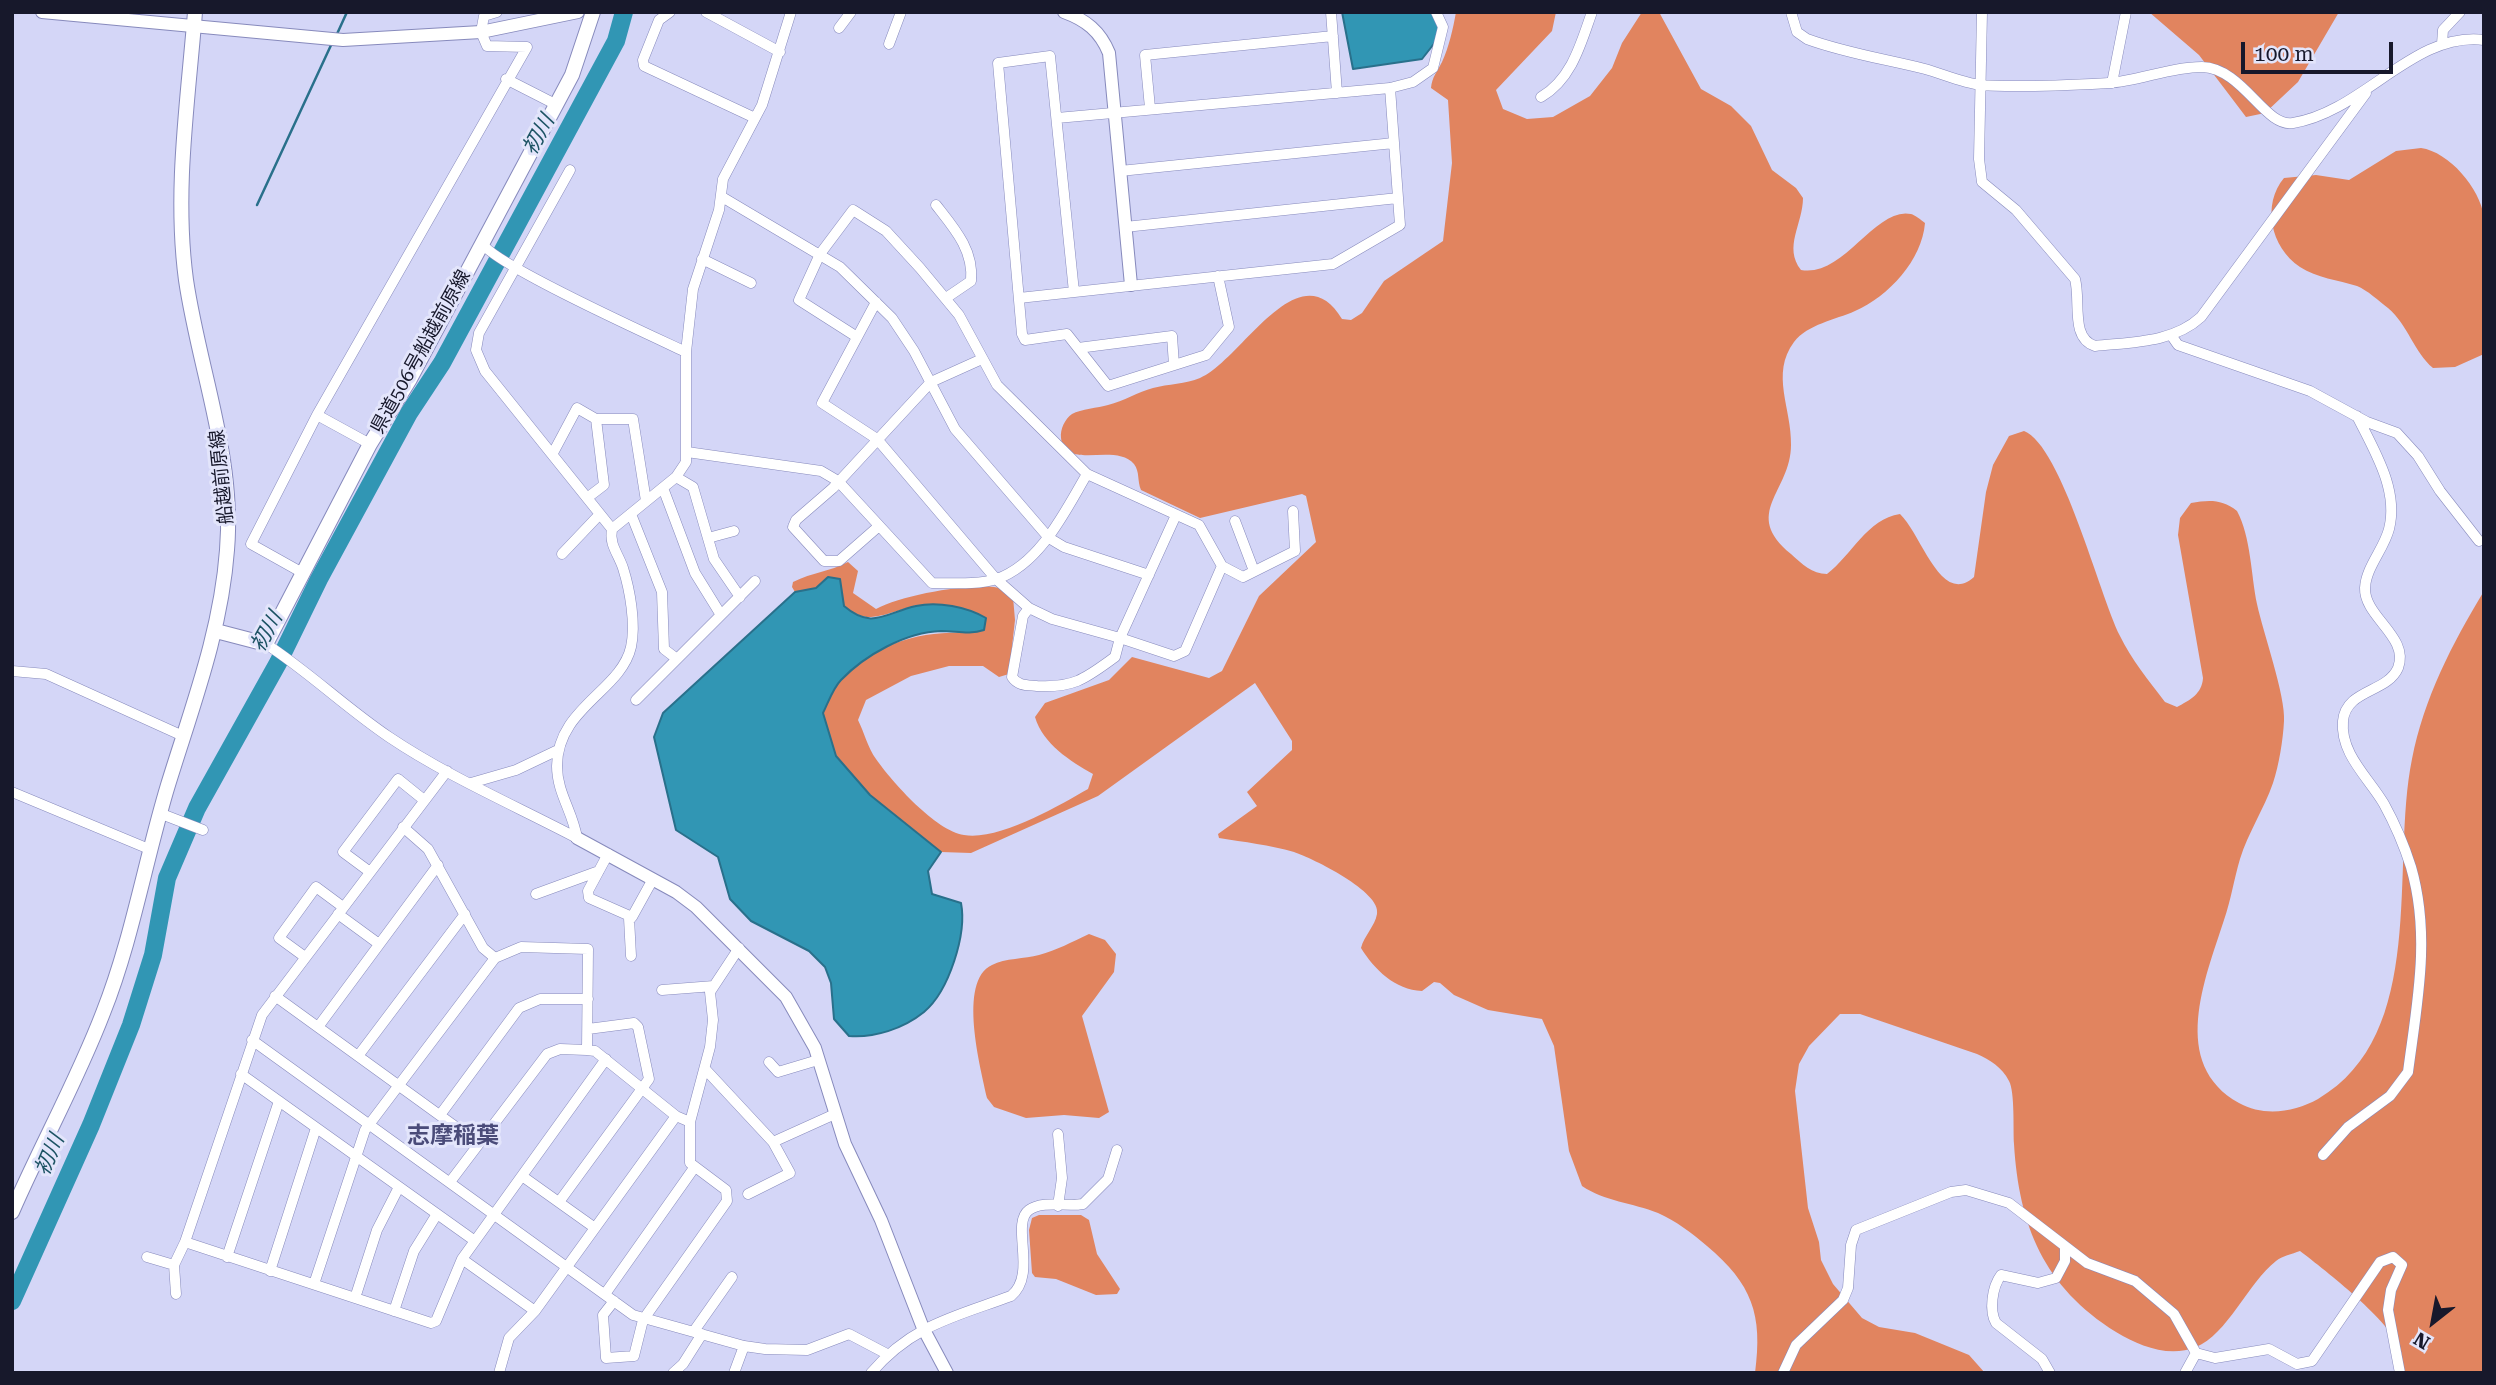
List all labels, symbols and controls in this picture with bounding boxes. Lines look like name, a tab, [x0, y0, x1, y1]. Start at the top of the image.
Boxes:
scale bar	[2244, 28, 2396, 72]
text: 100 m	[2254, 42, 2314, 66]
water label: 初川	[518, 111, 560, 159]
street label: 県道506号船越前原線	[366, 266, 476, 438]
street label: 船越前原線	[206, 429, 238, 525]
water label: 初川	[246, 608, 288, 656]
district label: 志摩稲葉	[407, 1122, 499, 1150]
water label: 初川	[30, 1131, 70, 1179]
north arrow	[2398, 1287, 2468, 1357]
text: N	[2410, 1327, 2434, 1354]

